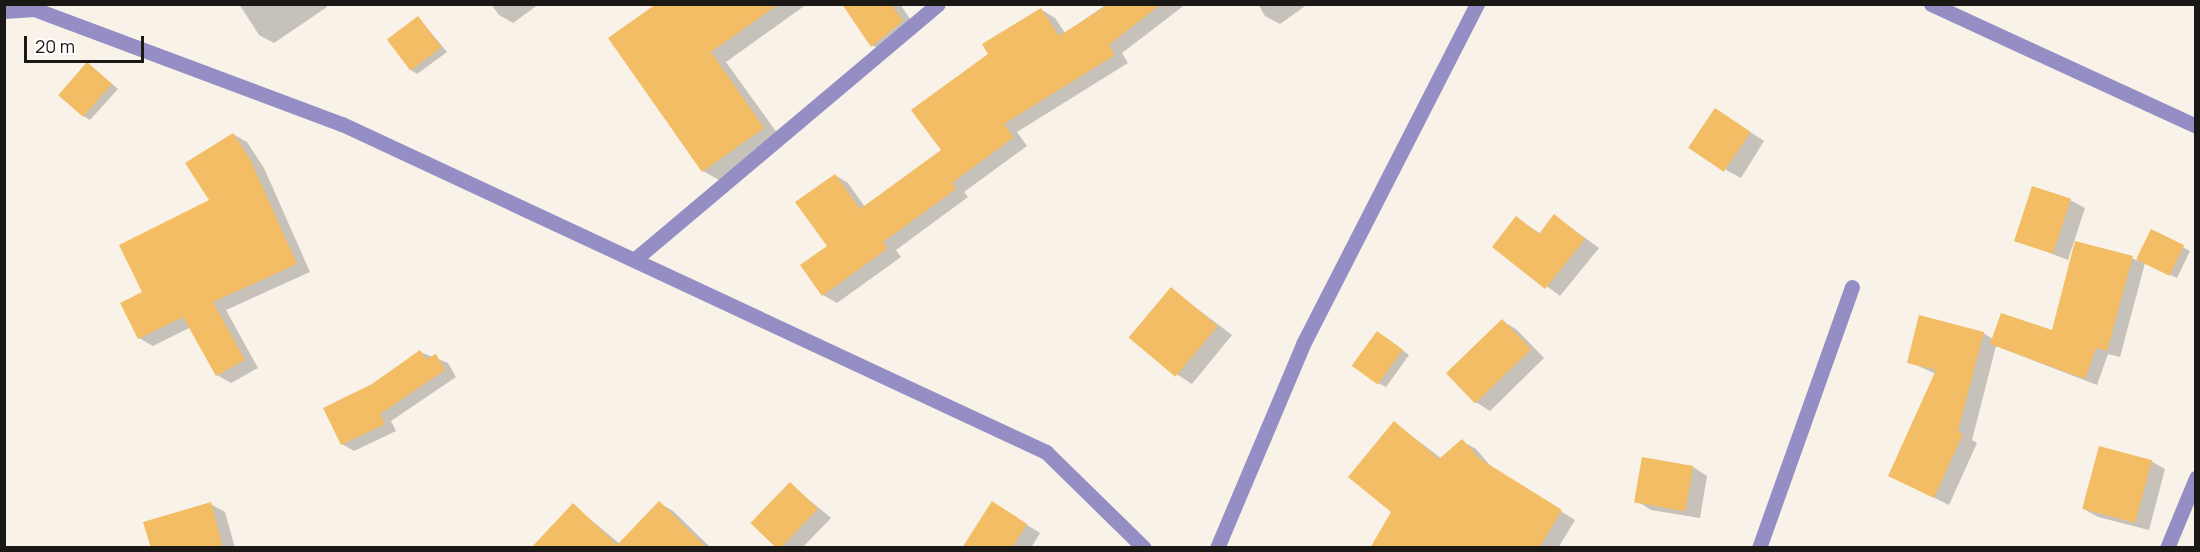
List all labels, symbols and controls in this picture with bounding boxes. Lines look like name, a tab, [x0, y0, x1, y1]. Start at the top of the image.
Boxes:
scale bar	[27, 24, 147, 62]
text: 20 m	[35, 34, 75, 58]

